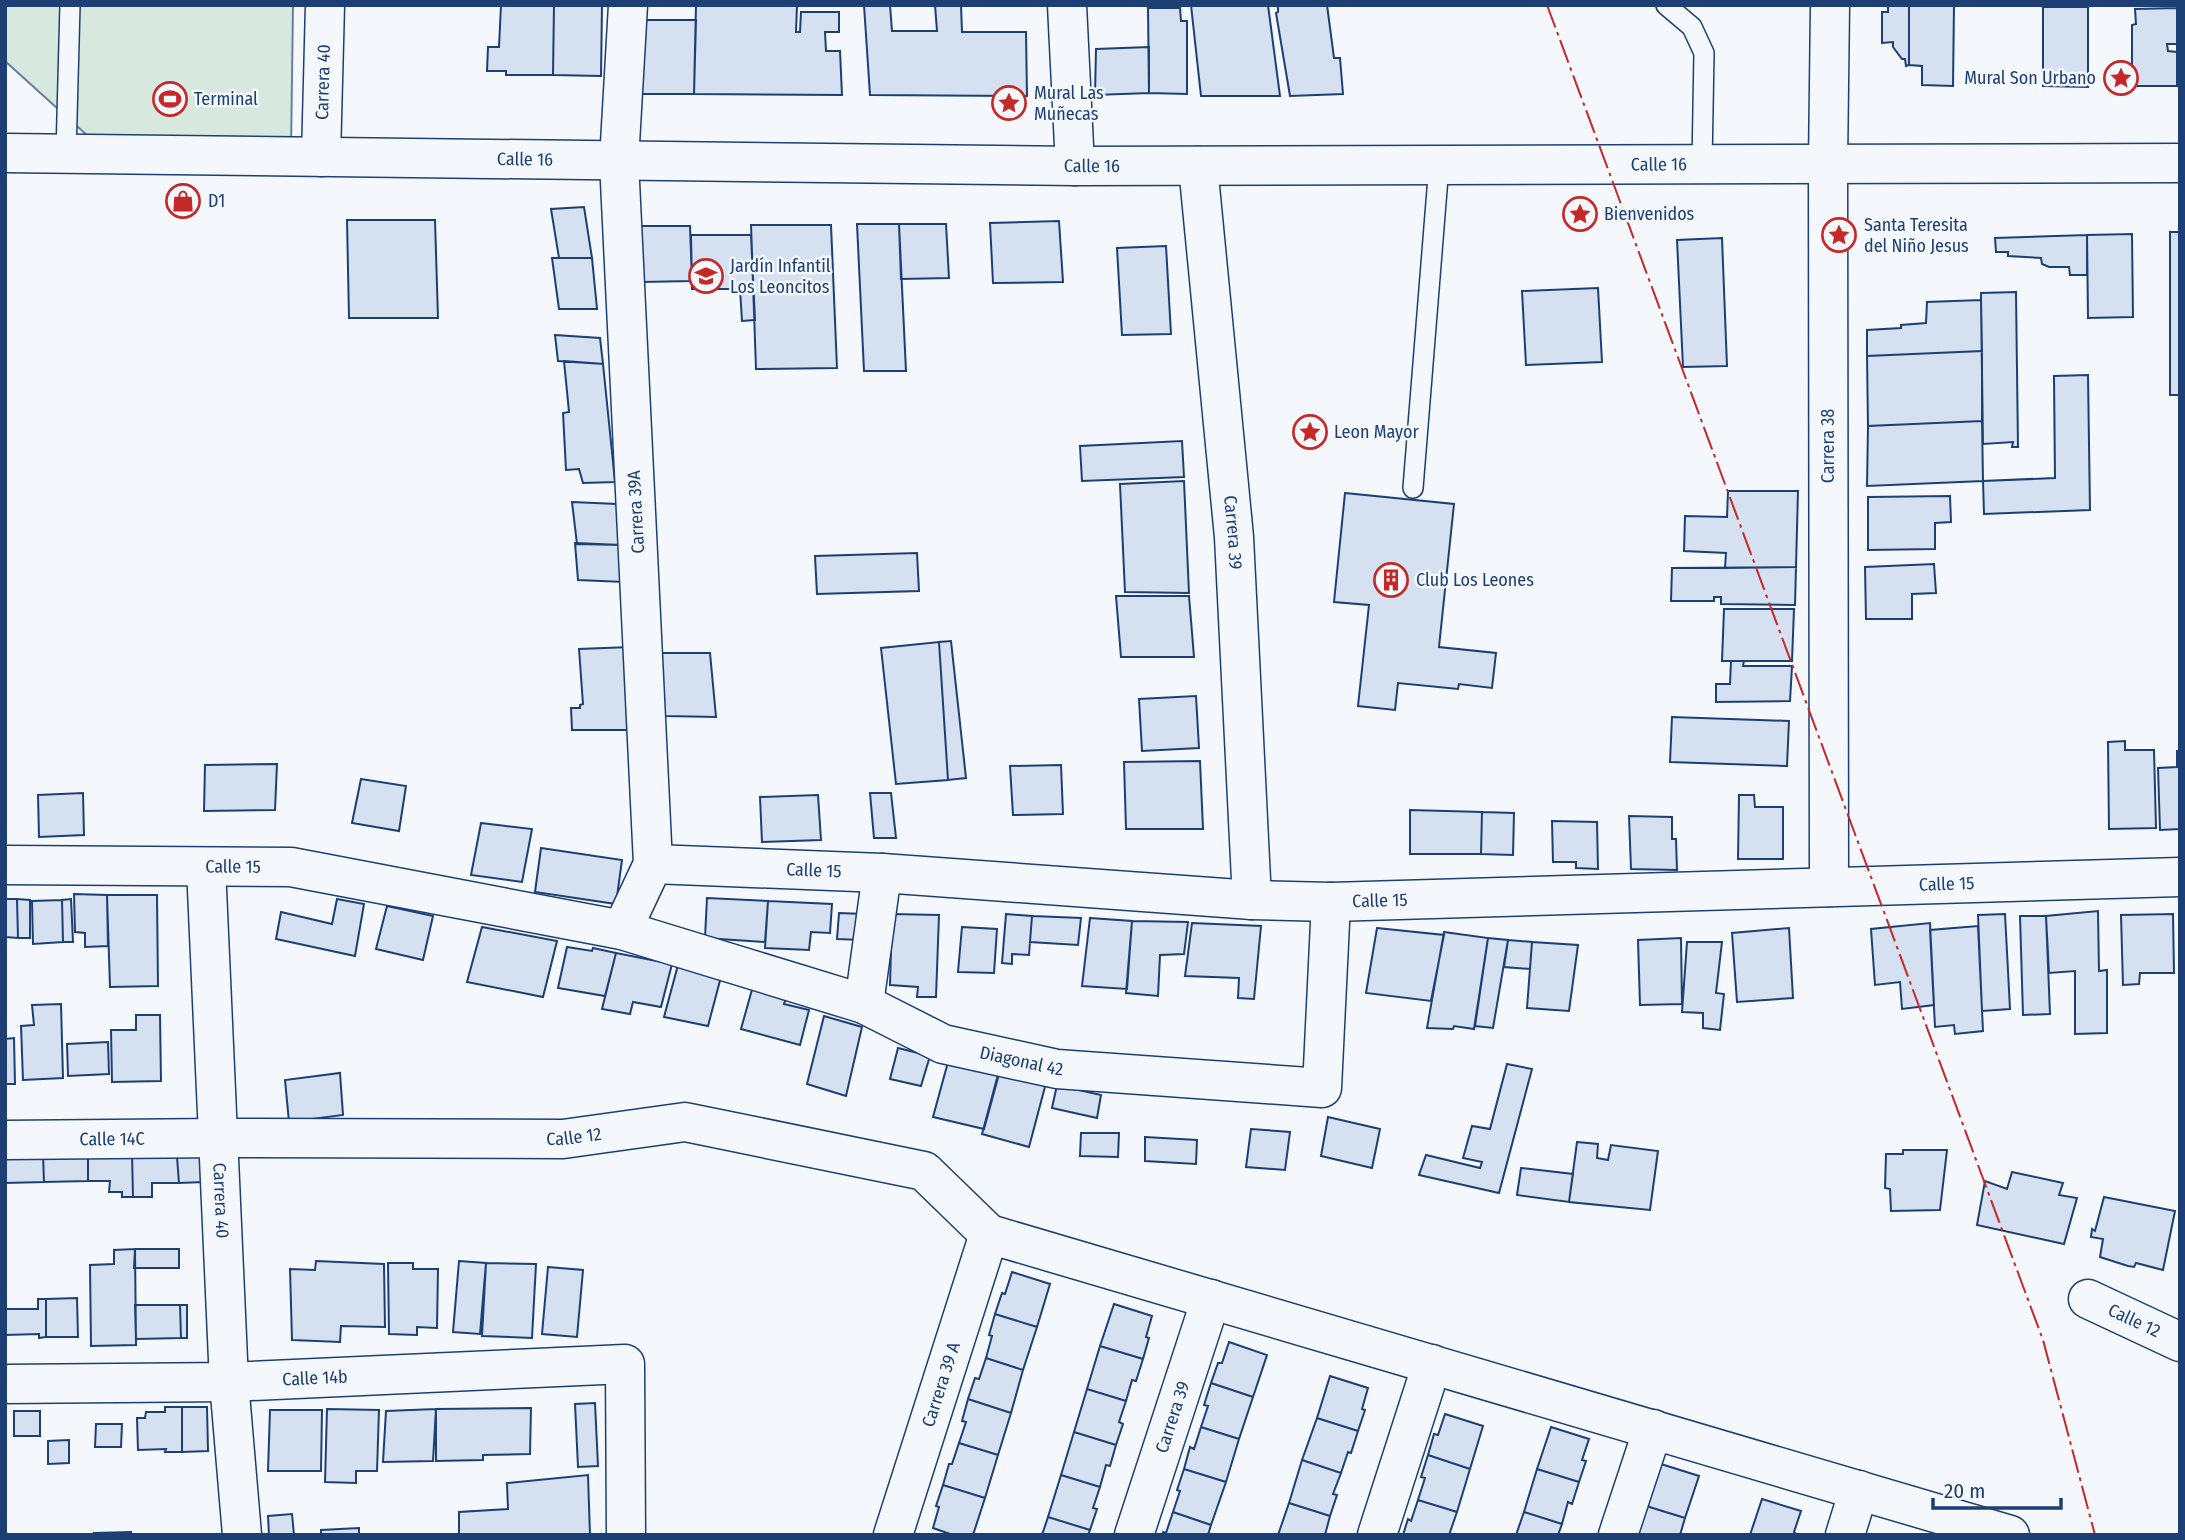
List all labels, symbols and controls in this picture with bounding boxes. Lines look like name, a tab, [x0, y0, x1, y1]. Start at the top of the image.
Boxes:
street label: Carrera 40	[311, 44, 335, 120]
place icon: Mural Son Urbano	[2102, 59, 2140, 97]
place label: Mural Son Urbano	[1964, 67, 2096, 89]
sports icon: Terminal	[151, 80, 189, 118]
place label: Mural Las Muñecas	[1034, 82, 1104, 125]
place icon: Mural Las Muñecas	[990, 84, 1028, 122]
place label: Terminal	[194, 88, 258, 110]
street label: Calle 16	[497, 148, 553, 171]
street label: Calle 16	[1631, 153, 1687, 175]
street label: Calle 16	[1064, 155, 1120, 177]
shop icon: D1	[164, 182, 202, 220]
place label: D1	[208, 190, 225, 212]
place icon: Bienvenidos	[1561, 195, 1599, 233]
place label: Bienvenidos	[1604, 203, 1695, 225]
place label: Santa Teresita del Niño Jesus	[1864, 214, 1969, 257]
place icon: Santa Teresita del Niño Jesus	[1820, 216, 1858, 254]
place label: Jardín Infantil Los Leoncitos	[730, 255, 831, 298]
school or university icon: Jardín Infantil Los Leoncitos	[687, 257, 725, 295]
street label: Carrera 38	[1817, 409, 1839, 483]
place icon: Leon Mayor	[1291, 413, 1329, 451]
place label: Leon Mayor	[1334, 421, 1419, 443]
street label: Carrera 39A	[623, 469, 649, 554]
street label: Carrera 39	[1219, 494, 1247, 570]
building icon: Club Los Leones	[1372, 561, 1410, 599]
place label: Club Los Leones	[1416, 569, 1534, 591]
street label: Calle 15	[205, 855, 261, 878]
street label: Calle 15	[786, 858, 842, 882]
street label: Calle 15	[1918, 872, 1975, 896]
street label: Calle 15	[1352, 889, 1408, 912]
street label: Diagonal 42	[978, 1041, 1064, 1080]
street label: Calle 12	[546, 1123, 603, 1150]
street label: Calle 14C	[79, 1128, 145, 1150]
street label: Carrera 40	[208, 1162, 234, 1239]
street label: Calle 12	[2105, 1299, 2164, 1342]
street label: Carrera 39 A	[917, 1339, 965, 1430]
street label: Calle 14b	[282, 1366, 348, 1391]
street label: Carrera 39	[1150, 1378, 1194, 1456]
scale bar	[1933, 1466, 2061, 1510]
text: 20 m	[1944, 1478, 1985, 1504]

